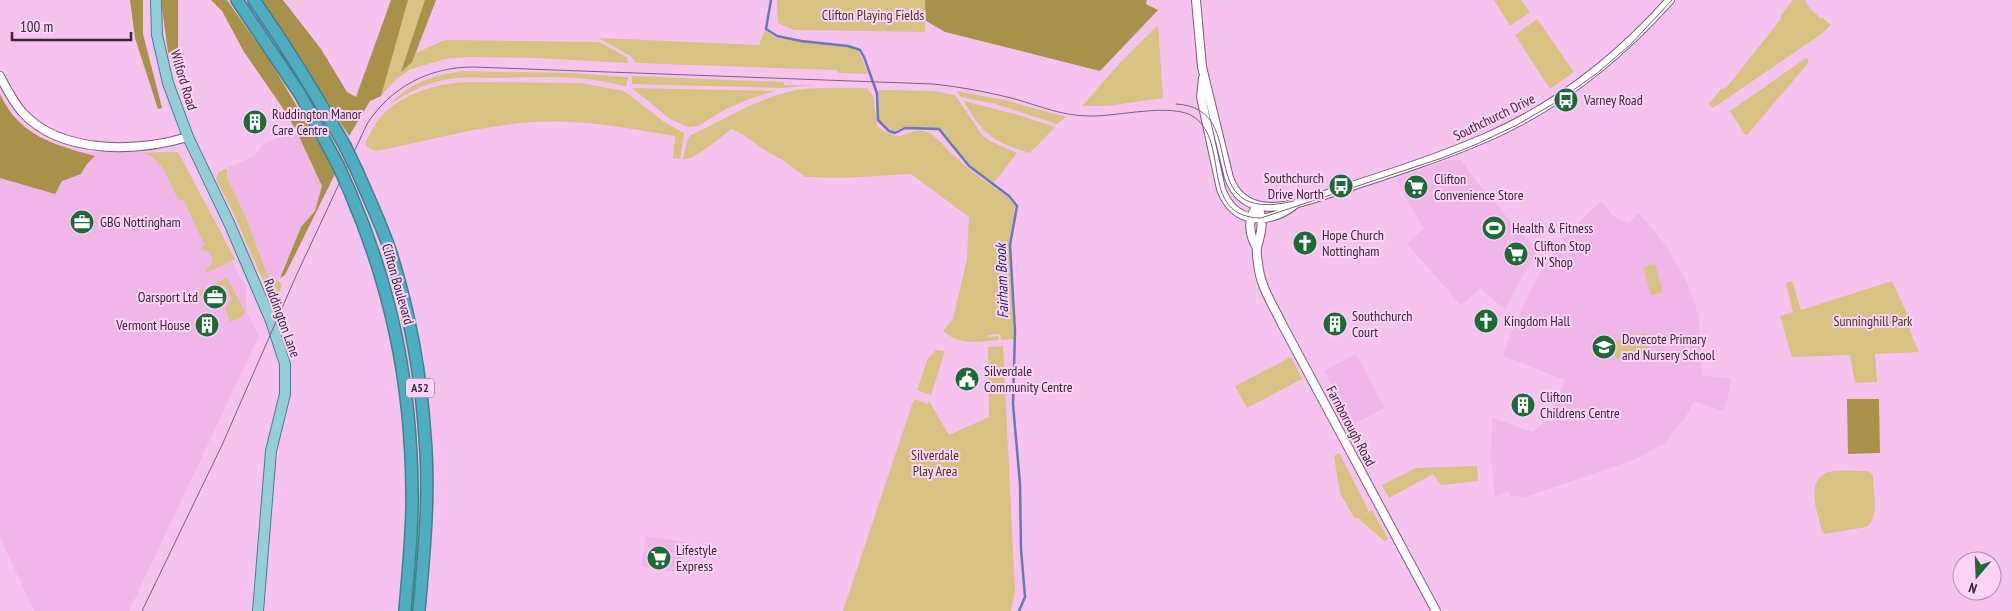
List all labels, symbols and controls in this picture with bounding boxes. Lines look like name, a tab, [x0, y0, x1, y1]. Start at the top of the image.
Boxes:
park label: Clifton Playing Fields	[822, 6, 924, 24]
scale bar	[12, 10, 131, 42]
text: 100 m	[20, 17, 53, 36]
street label: Wilford Road	[166, 48, 202, 112]
bus stop icon: Varney Road	[1553, 87, 1579, 113]
street label: Southchurch Drive	[1450, 89, 1538, 145]
place label: Varney Road	[1583, 91, 1643, 109]
place label: Ruddington Manor Care Centre	[272, 105, 362, 139]
building icon: Ruddington Manor Care Centre	[242, 109, 268, 135]
place label: Southchurch Drive North	[1264, 169, 1324, 203]
place label: Clifton Convenience Store	[1434, 170, 1524, 204]
bus stop icon: Southchurch Drive North	[1328, 173, 1354, 199]
supermarket icon: Clifton Convenience Store	[1403, 174, 1429, 200]
office icon: GBG Nottingham	[69, 209, 95, 235]
place label: GBG Nottingham	[100, 213, 181, 231]
sports icon: Health & Fitness	[1481, 215, 1507, 241]
place label: Health & Fitness	[1512, 219, 1594, 237]
place label: Hope Church Nottingham	[1322, 226, 1384, 260]
church icon: Hope Church Nottingham	[1292, 230, 1318, 256]
place label: Clifton Stop 'N' Shop	[1534, 237, 1591, 271]
street label: Clifton Boulevard	[378, 241, 418, 327]
water label: Fairham Brook	[991, 241, 1012, 319]
supermarket icon: Clifton Stop 'N' Shop	[1503, 241, 1529, 267]
street label: Ruddington Lane	[259, 276, 305, 360]
office icon: Oarsport Ltd	[202, 284, 228, 310]
place label: Oarsport Ltd	[138, 288, 198, 306]
place label: Southchurch Court	[1352, 307, 1412, 341]
church icon: Kingdom Hall	[1473, 308, 1499, 334]
building icon: Southchurch Court	[1322, 311, 1348, 337]
building icon: Vermont House	[194, 312, 220, 338]
place label: Kingdom Hall	[1504, 312, 1571, 330]
park label: Sunninghill Park	[1833, 312, 1913, 330]
place label: Vermont House	[115, 316, 190, 334]
place label: Dovecote Primary and Nursery School	[1622, 330, 1716, 364]
school or university icon: Dovecote Primary and Nursery School	[1591, 334, 1617, 360]
place label: Silverdale Community Centre	[984, 362, 1073, 396]
public building icon: Silverdale Community Centre	[954, 366, 980, 392]
road number: A52	[406, 378, 434, 398]
street label: Farnborough Road	[1322, 383, 1380, 469]
place label: Clifton Childrens Centre	[1540, 388, 1620, 422]
building icon: Clifton Childrens Centre	[1510, 392, 1536, 418]
park label: Silverdale Play Area	[911, 446, 959, 480]
place label: Lifestyle Express	[676, 541, 717, 575]
supermarket icon: Lifestyle Express	[646, 545, 672, 571]
north arrow	[1952, 551, 2002, 601]
text: N	[1966, 579, 1979, 598]

